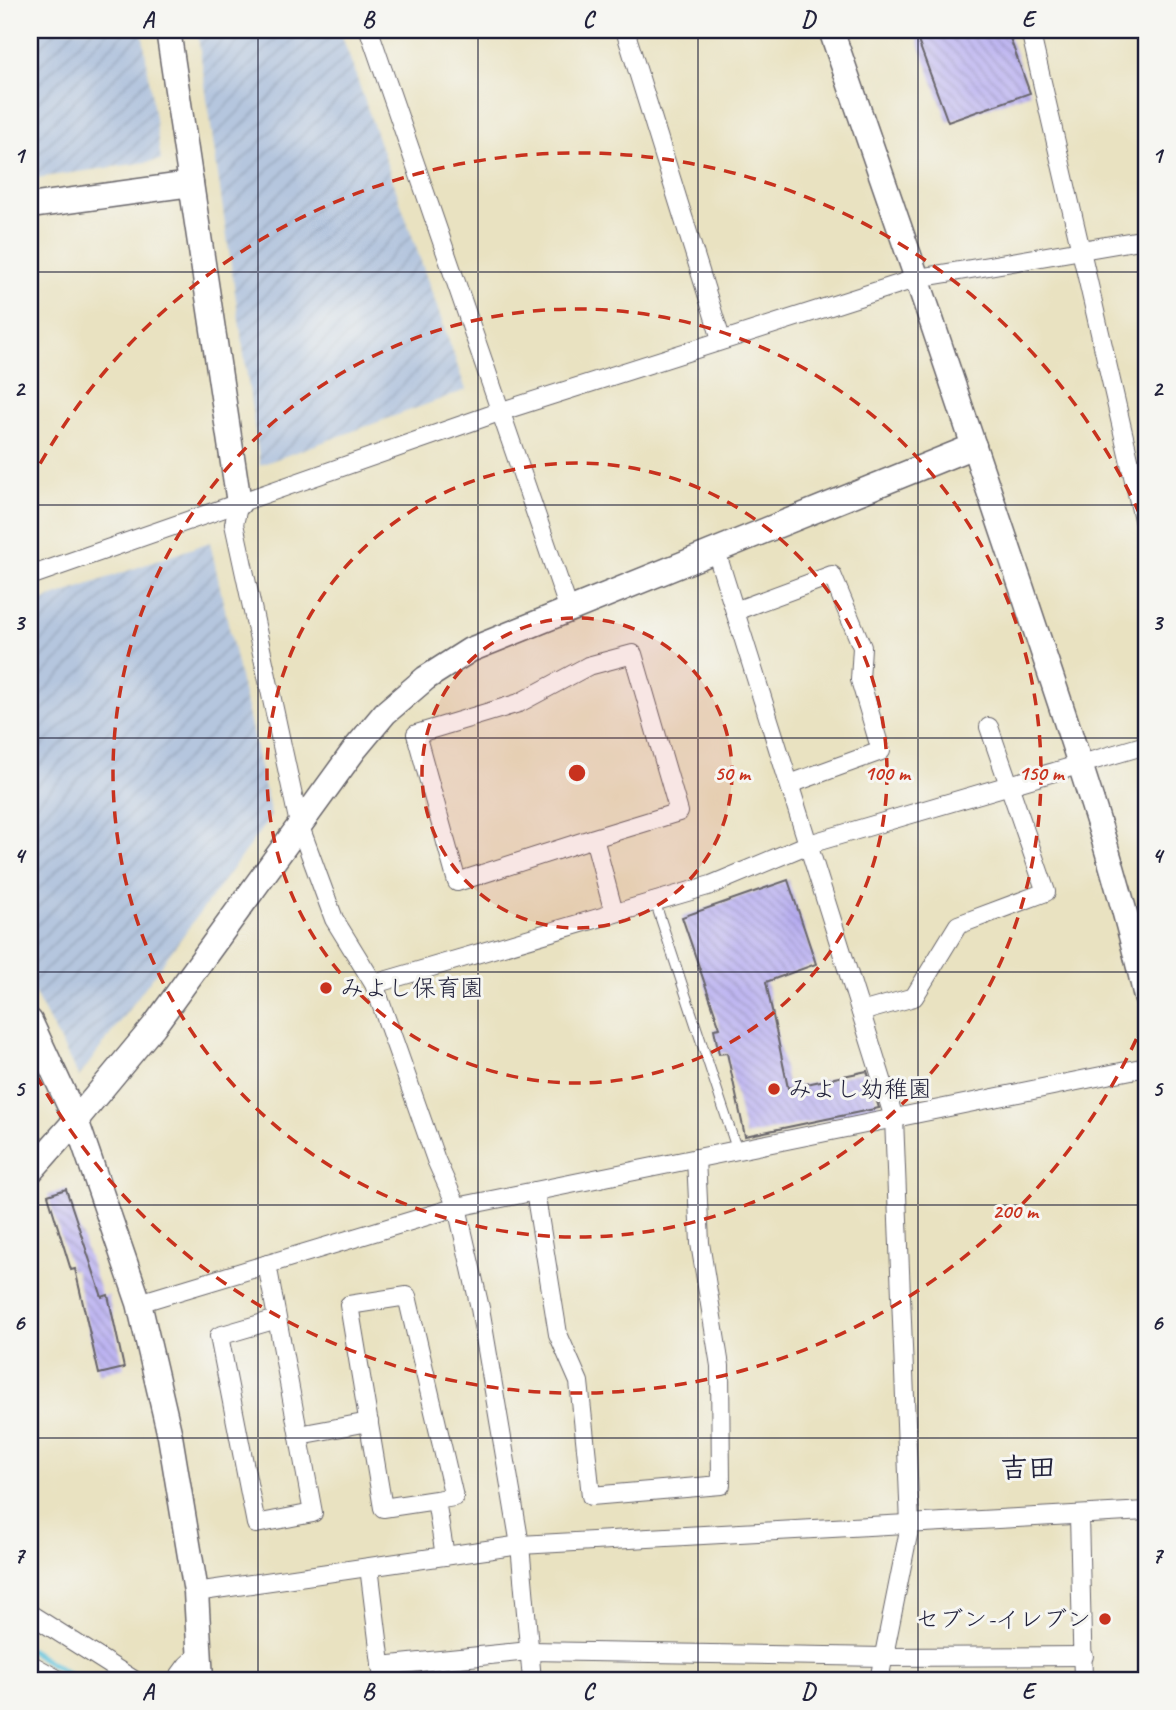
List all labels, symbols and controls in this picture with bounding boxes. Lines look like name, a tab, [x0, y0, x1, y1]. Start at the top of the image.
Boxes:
text: A	[142, 5, 156, 34]
text: B	[362, 5, 376, 34]
text: C	[583, 5, 597, 34]
text: D	[801, 5, 817, 34]
text: E	[1022, 5, 1038, 34]
text: 1	[14, 141, 27, 170]
text: 1	[1152, 141, 1165, 170]
text: 2	[14, 374, 27, 403]
text: 2	[1152, 374, 1165, 403]
text: 3	[14, 608, 27, 637]
text: 3	[1152, 608, 1165, 637]
text: 50 m	[714, 760, 752, 786]
text: 100 m	[864, 760, 912, 786]
text: 150 m	[1018, 760, 1066, 786]
centre of rings	[565, 761, 589, 785]
text: 4	[14, 841, 27, 870]
text: 4	[1152, 841, 1165, 870]
place label: みよし保育園	[340, 973, 484, 1003]
marker: みよし保育園	[318, 980, 334, 996]
text: 5	[14, 1074, 26, 1103]
place label: みよし幼稚園	[788, 1074, 932, 1104]
text: 5	[1152, 1074, 1164, 1103]
marker: みよし幼稚園	[766, 1081, 782, 1097]
text: 200 m	[992, 1198, 1040, 1224]
text: 6	[14, 1308, 27, 1337]
text: 6	[1152, 1308, 1165, 1337]
district label: 吉田	[1000, 1450, 1056, 1485]
text: 7	[14, 1541, 27, 1570]
text: 7	[1152, 1541, 1165, 1570]
place label: セブン-イレブン	[915, 1604, 1091, 1634]
marker: セブン-イレブン	[1097, 1611, 1113, 1627]
text: A	[142, 1677, 156, 1706]
text: B	[362, 1677, 376, 1706]
text: C	[583, 1677, 597, 1706]
text: D	[801, 1677, 817, 1706]
text: E	[1022, 1677, 1038, 1706]

